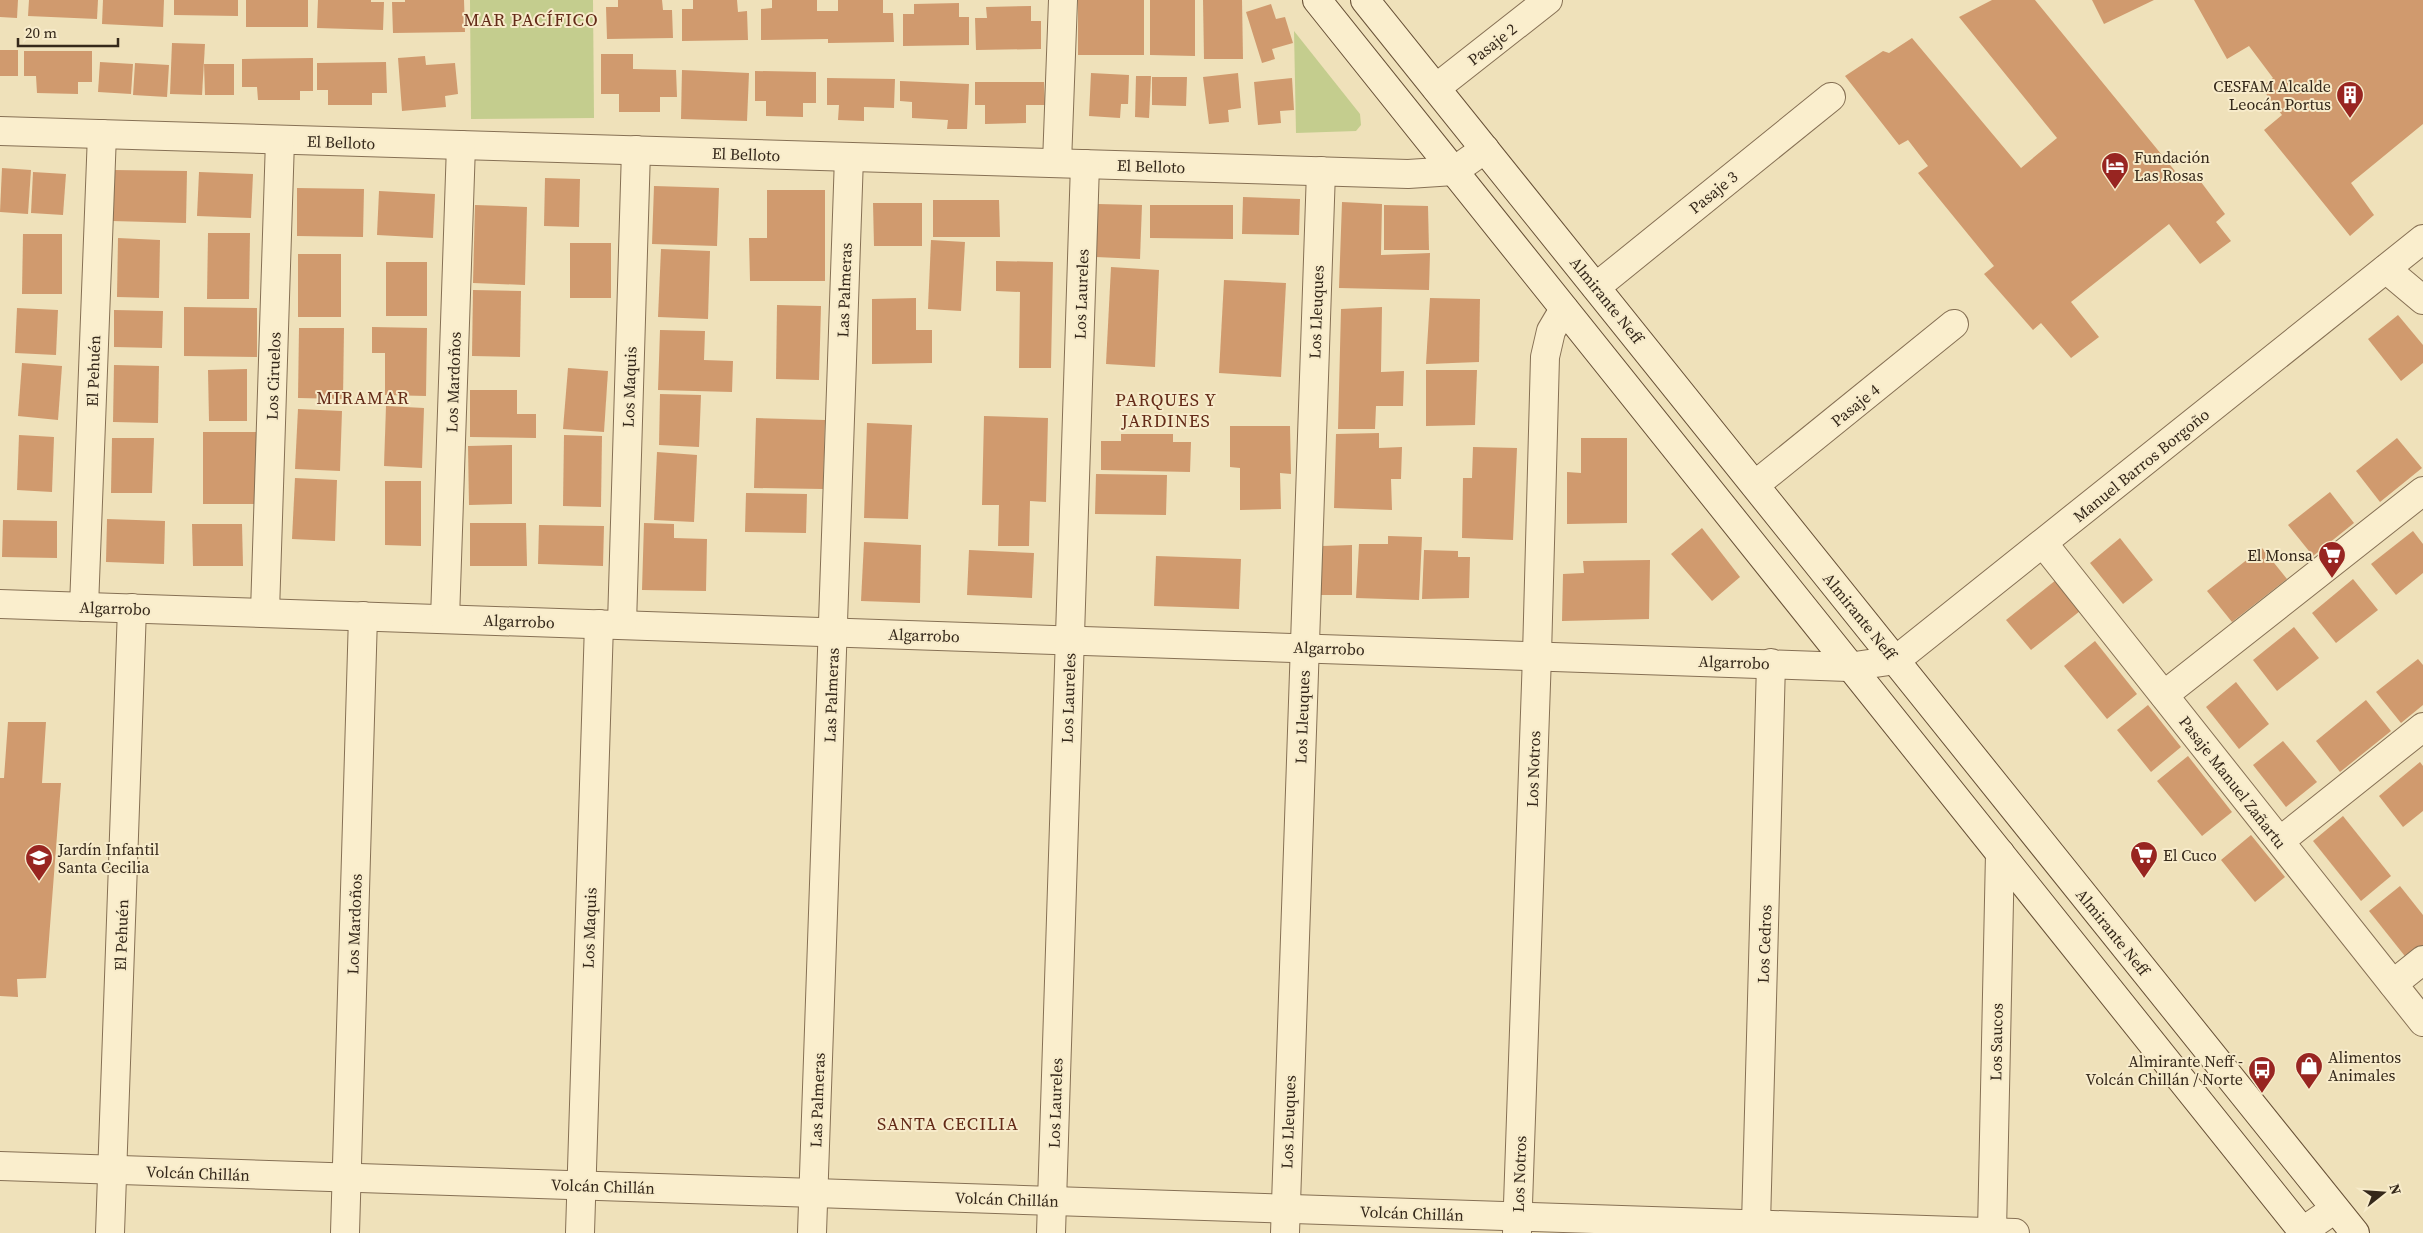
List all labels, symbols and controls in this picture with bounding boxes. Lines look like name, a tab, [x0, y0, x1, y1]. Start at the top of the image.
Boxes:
district label: MAR PACÍFICO	[463, 7, 599, 32]
scale bar	[18, 15, 118, 47]
street label: Pasaje 2	[1463, 18, 1521, 70]
text: 20 m	[25, 22, 57, 43]
place label: CESFAM Alcalde Leocán Portus	[2213, 75, 2331, 115]
building icon: CESFAM Alcalde Leocán Portus	[2335, 80, 2365, 119]
street label: El Belloto	[306, 130, 376, 154]
street label: El Belloto	[711, 142, 781, 166]
place label: Fundación Las Rosas	[2134, 146, 2210, 186]
hotel icon: Fundación Las Rosas	[2100, 151, 2130, 190]
street label: El Belloto	[1116, 154, 1186, 178]
street label: Pasaje 3	[1684, 166, 1742, 218]
street label: Las Palmeras	[831, 242, 857, 338]
street label: Los Laureles	[1068, 248, 1094, 340]
street label: Almirante Neff	[1565, 252, 1650, 349]
street label: Los Lleuques	[1303, 265, 1329, 359]
street label: Los Ciruelos	[260, 331, 286, 421]
street label: Los Mardoños	[440, 331, 466, 433]
street label: El Pehuén	[81, 334, 105, 407]
street label: Los Maquis	[617, 346, 641, 428]
street label: Pasaje 4	[1826, 379, 1884, 431]
district label: MIRAMAR	[316, 385, 410, 410]
district label: PARQUES Y JARDINES	[1115, 387, 1217, 433]
street label: Manuel Barros Borgoño	[2068, 403, 2214, 527]
supermarket icon: El Monsa	[2317, 540, 2347, 579]
place label: El Monsa	[2247, 544, 2314, 566]
street label: Almirante Neff	[1818, 568, 1903, 665]
street label: Algarrobo	[79, 596, 151, 620]
street label: Algarrobo	[483, 609, 555, 633]
street label: Algarrobo	[888, 623, 960, 647]
street label: Algarrobo	[1293, 636, 1365, 660]
street label: Las Palmeras	[818, 647, 844, 743]
street label: Algarrobo	[1698, 650, 1770, 674]
street label: Los Laureles	[1055, 652, 1081, 744]
street label: Los Lleuques	[1289, 670, 1315, 764]
street label: Pasaje Manuel Zañartu	[2174, 711, 2292, 853]
street label: Los Notros	[1521, 730, 1545, 808]
place label: Jardín Infantil Santa Cecilia	[57, 838, 159, 878]
supermarket icon: El Cuco	[2129, 840, 2159, 879]
school or university icon: Jardín Infantil Santa Cecilia	[24, 843, 54, 882]
place label: El Cuco	[2163, 844, 2217, 866]
street label: Los Mardoños	[341, 873, 367, 975]
street label: Almirante Neff	[2071, 884, 2156, 981]
street label: Los Maquis	[577, 887, 601, 969]
street label: El Pehuén	[109, 898, 133, 971]
street label: Los Cedros	[1752, 904, 1776, 984]
street label: Los Saucos	[1984, 1003, 2008, 1081]
place label: Alimentos Animales	[2328, 1046, 2401, 1086]
place label: Almirante Neff - Volcán Chillán / Norte	[2086, 1050, 2243, 1090]
shop icon: Alimentos Animales	[2294, 1051, 2324, 1090]
street label: Las Palmeras	[804, 1052, 830, 1148]
bus stop icon: Almirante Neff - Volcán Chillán / Norte	[2247, 1055, 2277, 1094]
street label: Los Laureles	[1042, 1057, 1068, 1149]
street label: Los Lleuques	[1275, 1075, 1301, 1169]
district label: SANTA CECILIA	[877, 1111, 1019, 1136]
street label: Los Notros	[1507, 1135, 1531, 1213]
street label: Volcán Chillán	[146, 1160, 251, 1186]
north arrow	[2358, 1168, 2408, 1218]
street label: Volcán Chillán	[551, 1173, 656, 1199]
text: N	[2384, 1181, 2406, 1197]
street label: Volcán Chillán	[955, 1186, 1060, 1212]
street label: Volcán Chillán	[1360, 1200, 1465, 1226]

